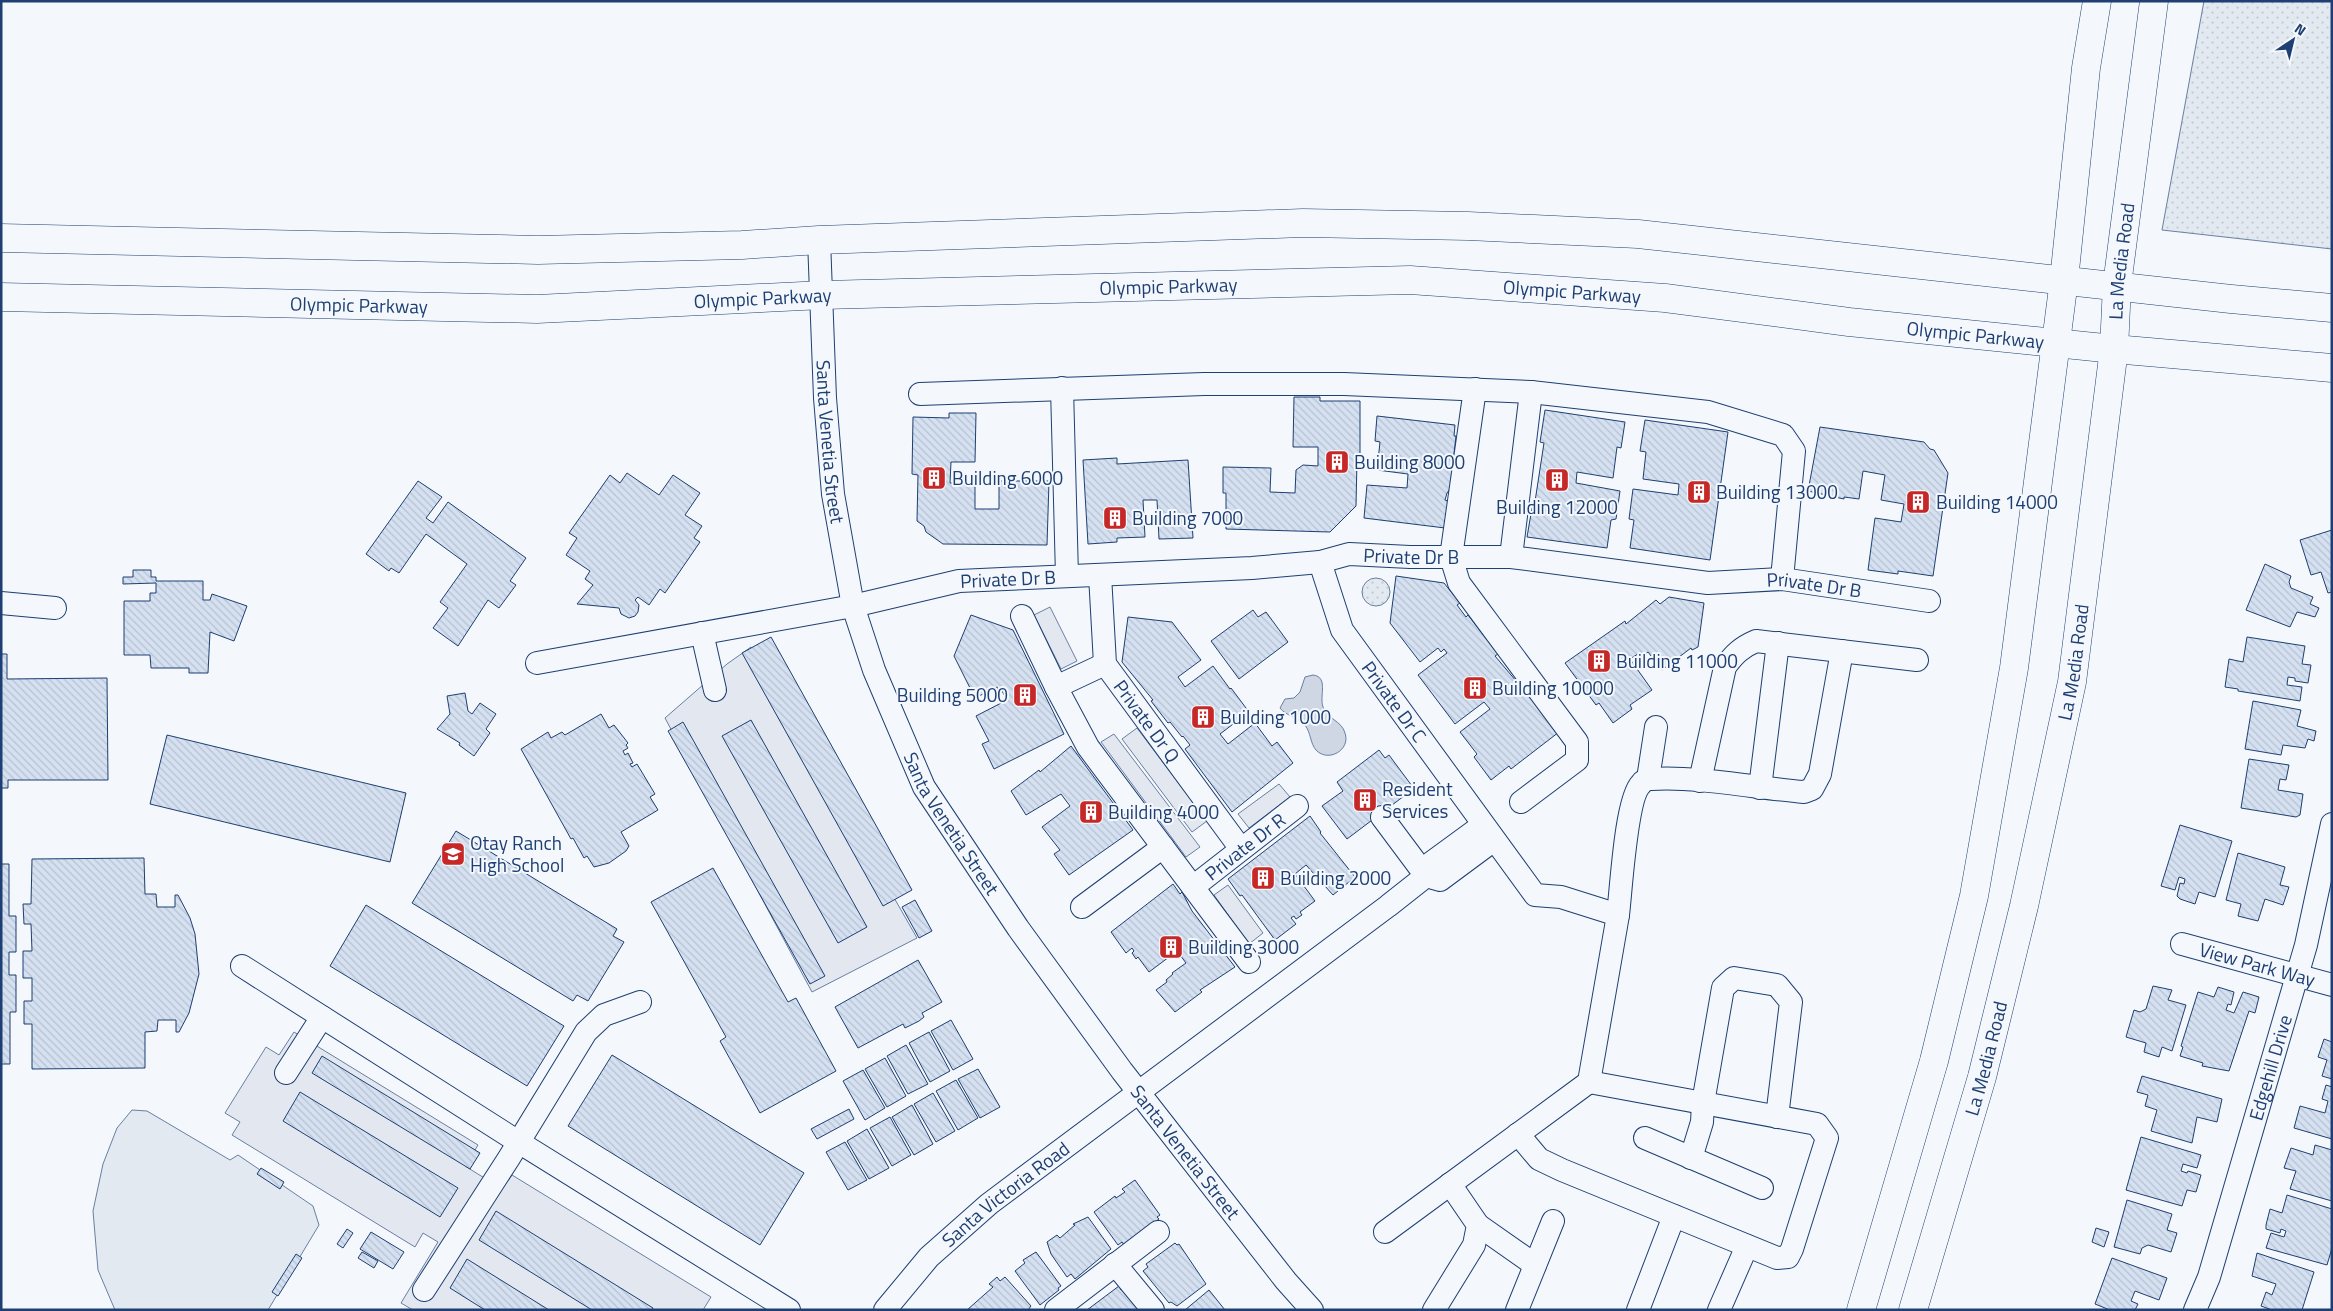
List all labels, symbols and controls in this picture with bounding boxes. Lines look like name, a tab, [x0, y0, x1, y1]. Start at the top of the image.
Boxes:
north arrow	[2268, 15, 2318, 65]
text: N	[2291, 18, 2311, 40]
street label: La Media Road	[2100, 201, 2142, 320]
street label: Olympic Parkway	[1099, 269, 1238, 302]
street label: Olympic Parkway	[1502, 272, 1642, 310]
street label: Olympic Parkway	[693, 280, 832, 315]
street label: Olympic Parkway	[290, 288, 428, 321]
street label: Olympic Parkway	[1905, 313, 2046, 356]
street label: Santa Venetia Street	[810, 359, 853, 526]
place label: Building 8000	[1354, 447, 1465, 476]
building icon: Building 8000	[1324, 449, 1350, 475]
place label: Building 6000	[952, 463, 1063, 492]
building icon: Building 6000	[921, 465, 947, 491]
building icon: Building 12000	[1544, 467, 1570, 493]
place label: Building 13000	[1716, 477, 1838, 506]
building icon: Building 13000	[1686, 479, 1712, 505]
place label: Building 14000	[1936, 487, 2058, 516]
building icon: Building 14000	[1905, 489, 1931, 515]
place label: Building 12000	[1496, 492, 1618, 521]
place label: Building 7000	[1132, 503, 1243, 532]
building icon: Building 7000	[1102, 505, 1128, 531]
street label: Private Dr B	[1363, 540, 1459, 571]
street label: Private Dr B	[959, 562, 1056, 595]
street label: Private Dr B	[1766, 564, 1864, 605]
street label: La Media Road	[2049, 602, 2096, 723]
place label: Building 11000	[1616, 646, 1738, 675]
building icon: Building 11000	[1586, 648, 1612, 674]
street label: Private Dr C	[1355, 655, 1434, 748]
street label: Private Dr Q	[1107, 673, 1188, 768]
place label: Building 10000	[1492, 673, 1614, 702]
building icon: Building 10000	[1462, 675, 1488, 701]
place label: Building 5000	[897, 680, 1008, 709]
building icon: Building 5000	[1012, 682, 1038, 708]
place label: Building 1000	[1220, 702, 1331, 731]
building icon: Building 1000	[1190, 704, 1216, 730]
street label: Santa Venetia Street	[897, 747, 1007, 901]
place label: Resident Services	[1382, 774, 1453, 825]
building icon: Resident Services	[1352, 787, 1378, 813]
place label: Building 4000	[1108, 797, 1219, 826]
building icon: Building 4000	[1078, 799, 1104, 825]
street label: Private Dr R	[1198, 805, 1291, 887]
place label: Otay Ranch High School	[470, 828, 564, 879]
school or university icon: Otay Ranch High School	[440, 841, 466, 867]
place label: Building 2000	[1280, 863, 1391, 892]
building icon: Building 2000	[1250, 865, 1276, 891]
place label: Building 3000	[1188, 932, 1299, 961]
building icon: Building 3000	[1158, 934, 1184, 960]
street label: View Park Way	[2196, 934, 2319, 994]
street label: La Media Road	[1956, 998, 2014, 1119]
street label: Edgehill Drive	[2241, 1011, 2299, 1124]
street label: Santa Venetia Street	[1124, 1078, 1248, 1226]
street label: Santa Victoria Road	[935, 1134, 1075, 1254]

